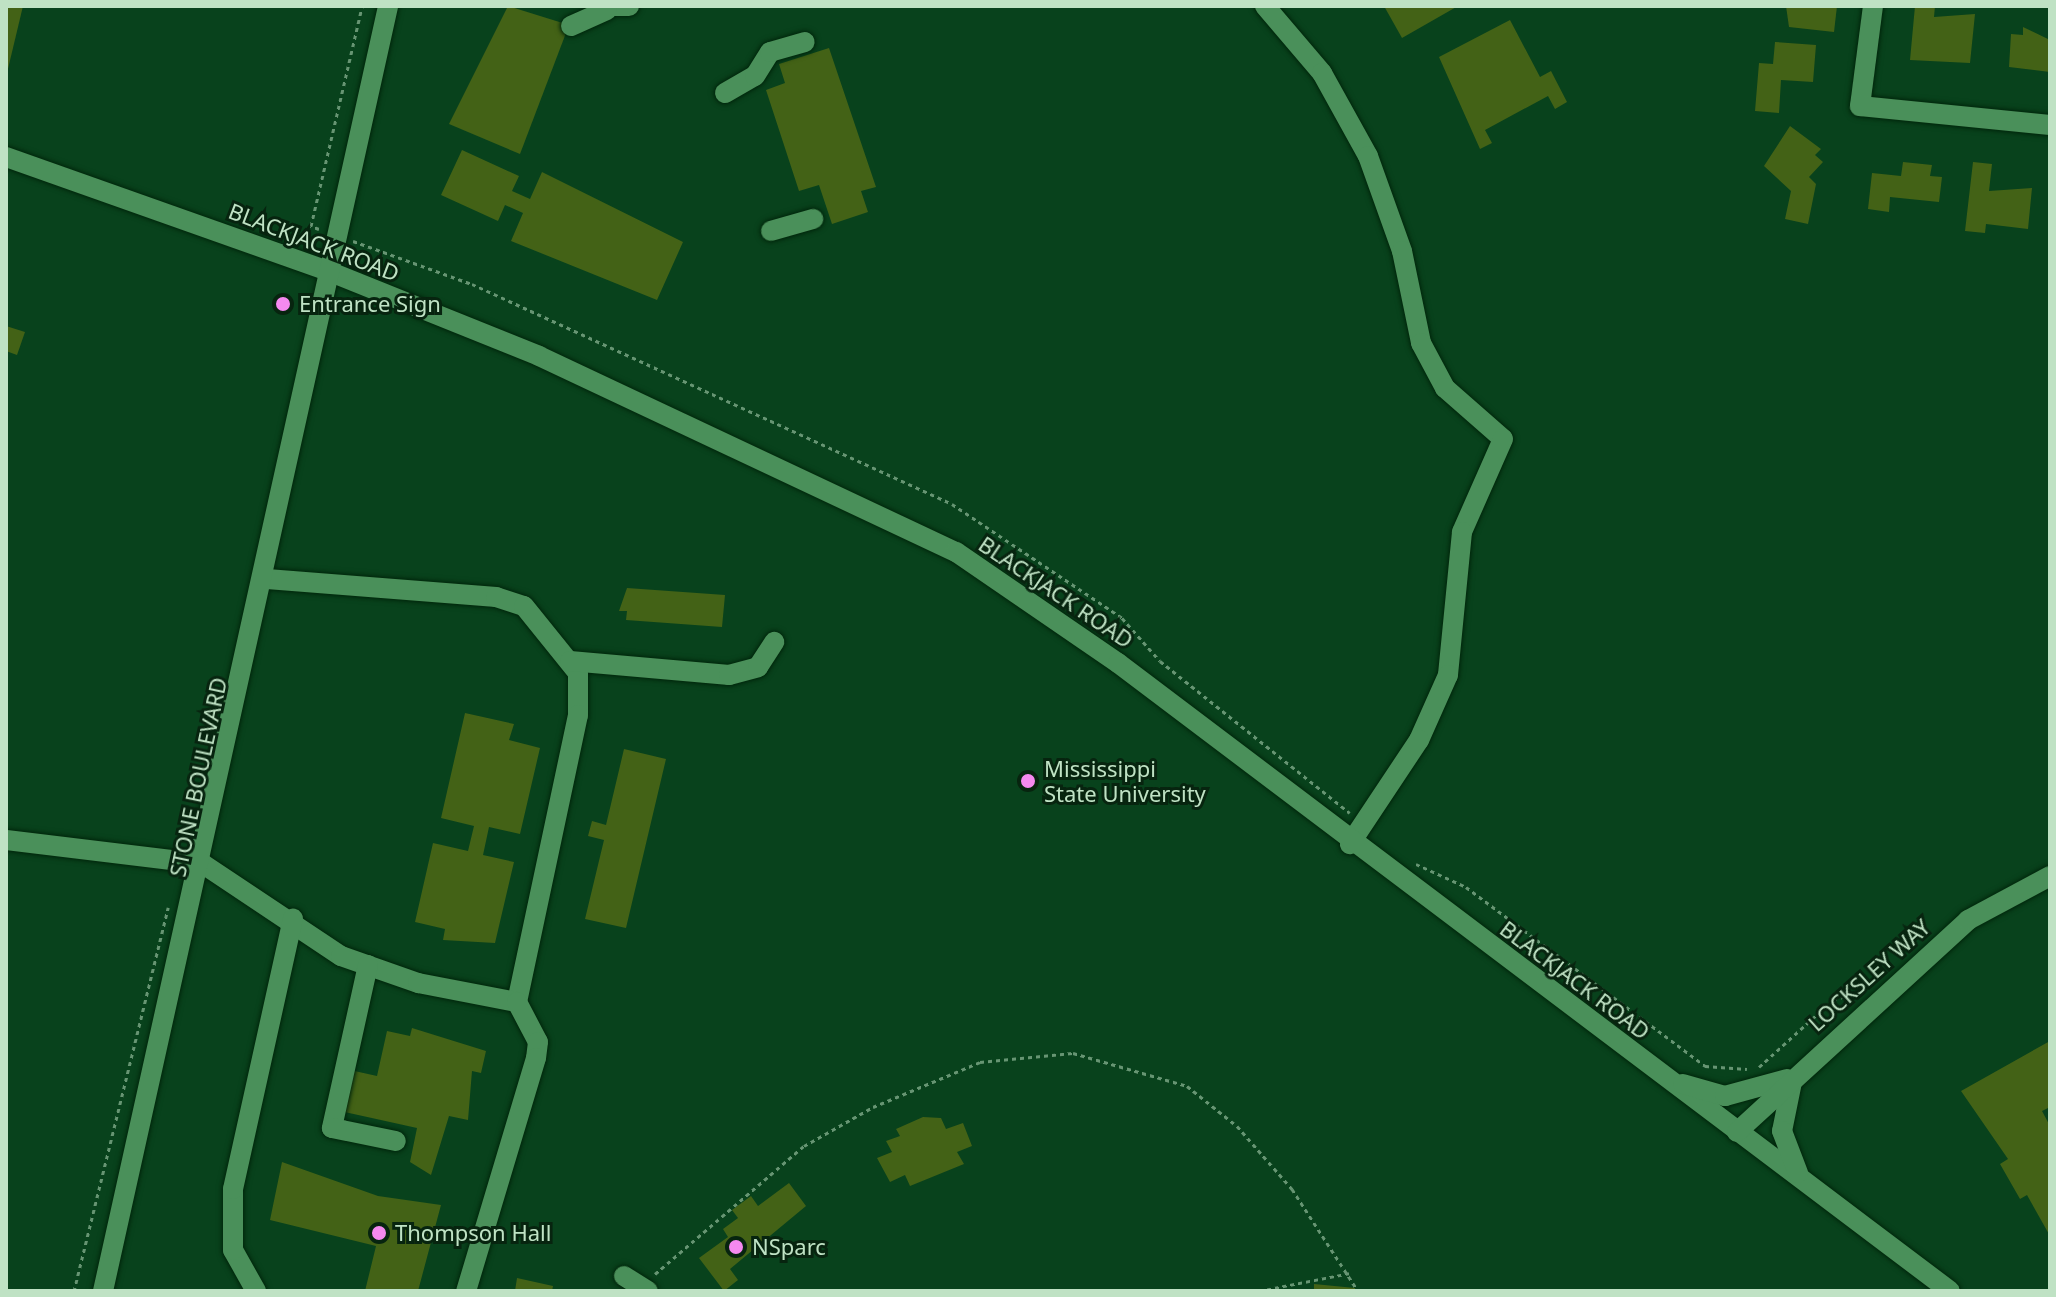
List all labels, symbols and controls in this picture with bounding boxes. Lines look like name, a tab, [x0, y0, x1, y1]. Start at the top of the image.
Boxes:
street label: BLACKJACK ROAD	[225, 197, 403, 287]
place label: Entrance Sign	[299, 291, 441, 317]
marker: Entrance Sign	[274, 295, 292, 313]
street label: BLACKJACK ROAD	[974, 531, 1138, 653]
street label: STONE BOULEVARD	[164, 675, 232, 879]
place label: Mississippi State University	[1044, 755, 1206, 806]
marker: Mississippi State University	[1019, 772, 1037, 790]
street label: LOCKSLEY WAY	[1803, 913, 1935, 1037]
street label: BLACKJACK ROAD	[1495, 915, 1655, 1045]
place label: Thompson Hall	[395, 1220, 551, 1246]
marker: Thompson Hall	[370, 1224, 388, 1242]
place label: NSparc	[752, 1234, 826, 1260]
marker: NSparc	[727, 1238, 745, 1256]

